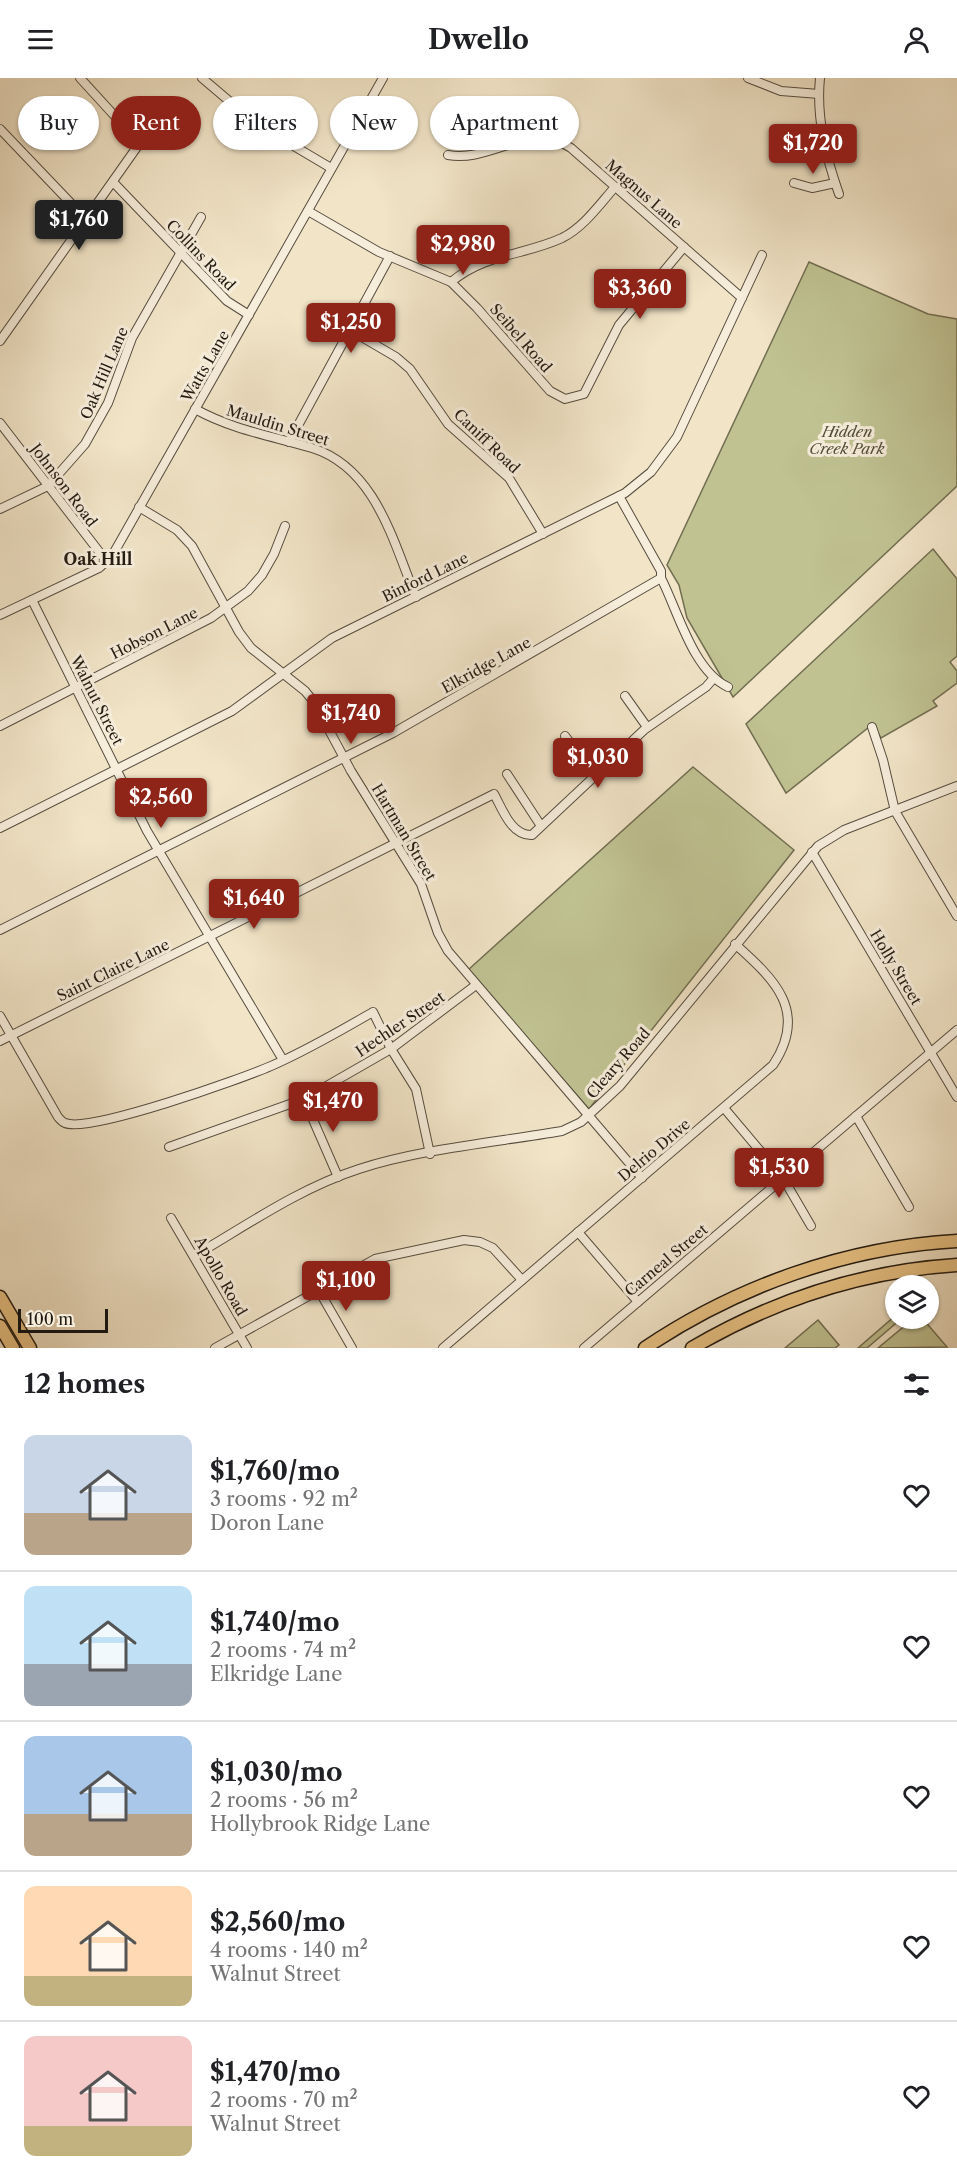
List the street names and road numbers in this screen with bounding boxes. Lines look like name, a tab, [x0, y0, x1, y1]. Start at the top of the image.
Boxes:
street label: Magnus Lane	[602, 155, 686, 233]
street label: Collins Road	[162, 216, 240, 294]
street label: Seibel Road	[486, 300, 556, 376]
street label: Oak Hill Lane	[76, 324, 132, 422]
street label: Watts Lane	[176, 327, 233, 406]
street label: Mauldin Street	[224, 400, 332, 450]
street label: Caniff Road	[450, 405, 524, 477]
street label: Johnson Road	[25, 438, 101, 530]
street label: Binford Lane	[379, 548, 471, 606]
street label: Hobson Lane	[107, 603, 201, 663]
street label: Elkridge Lane	[438, 633, 534, 697]
street label: Walnut Street	[66, 651, 128, 749]
street label: Hartman Street	[368, 780, 441, 885]
street label: Holly Street	[866, 926, 926, 1009]
street label: Saint Claire Lane	[54, 935, 172, 1005]
street label: Hechler Street	[352, 987, 449, 1061]
street label: Cleary Road	[582, 1024, 654, 1102]
street label: Delrio Drive	[614, 1114, 694, 1186]
street label: Carneal Street	[621, 1219, 712, 1300]
street label: Apollo Road	[190, 1232, 251, 1319]

